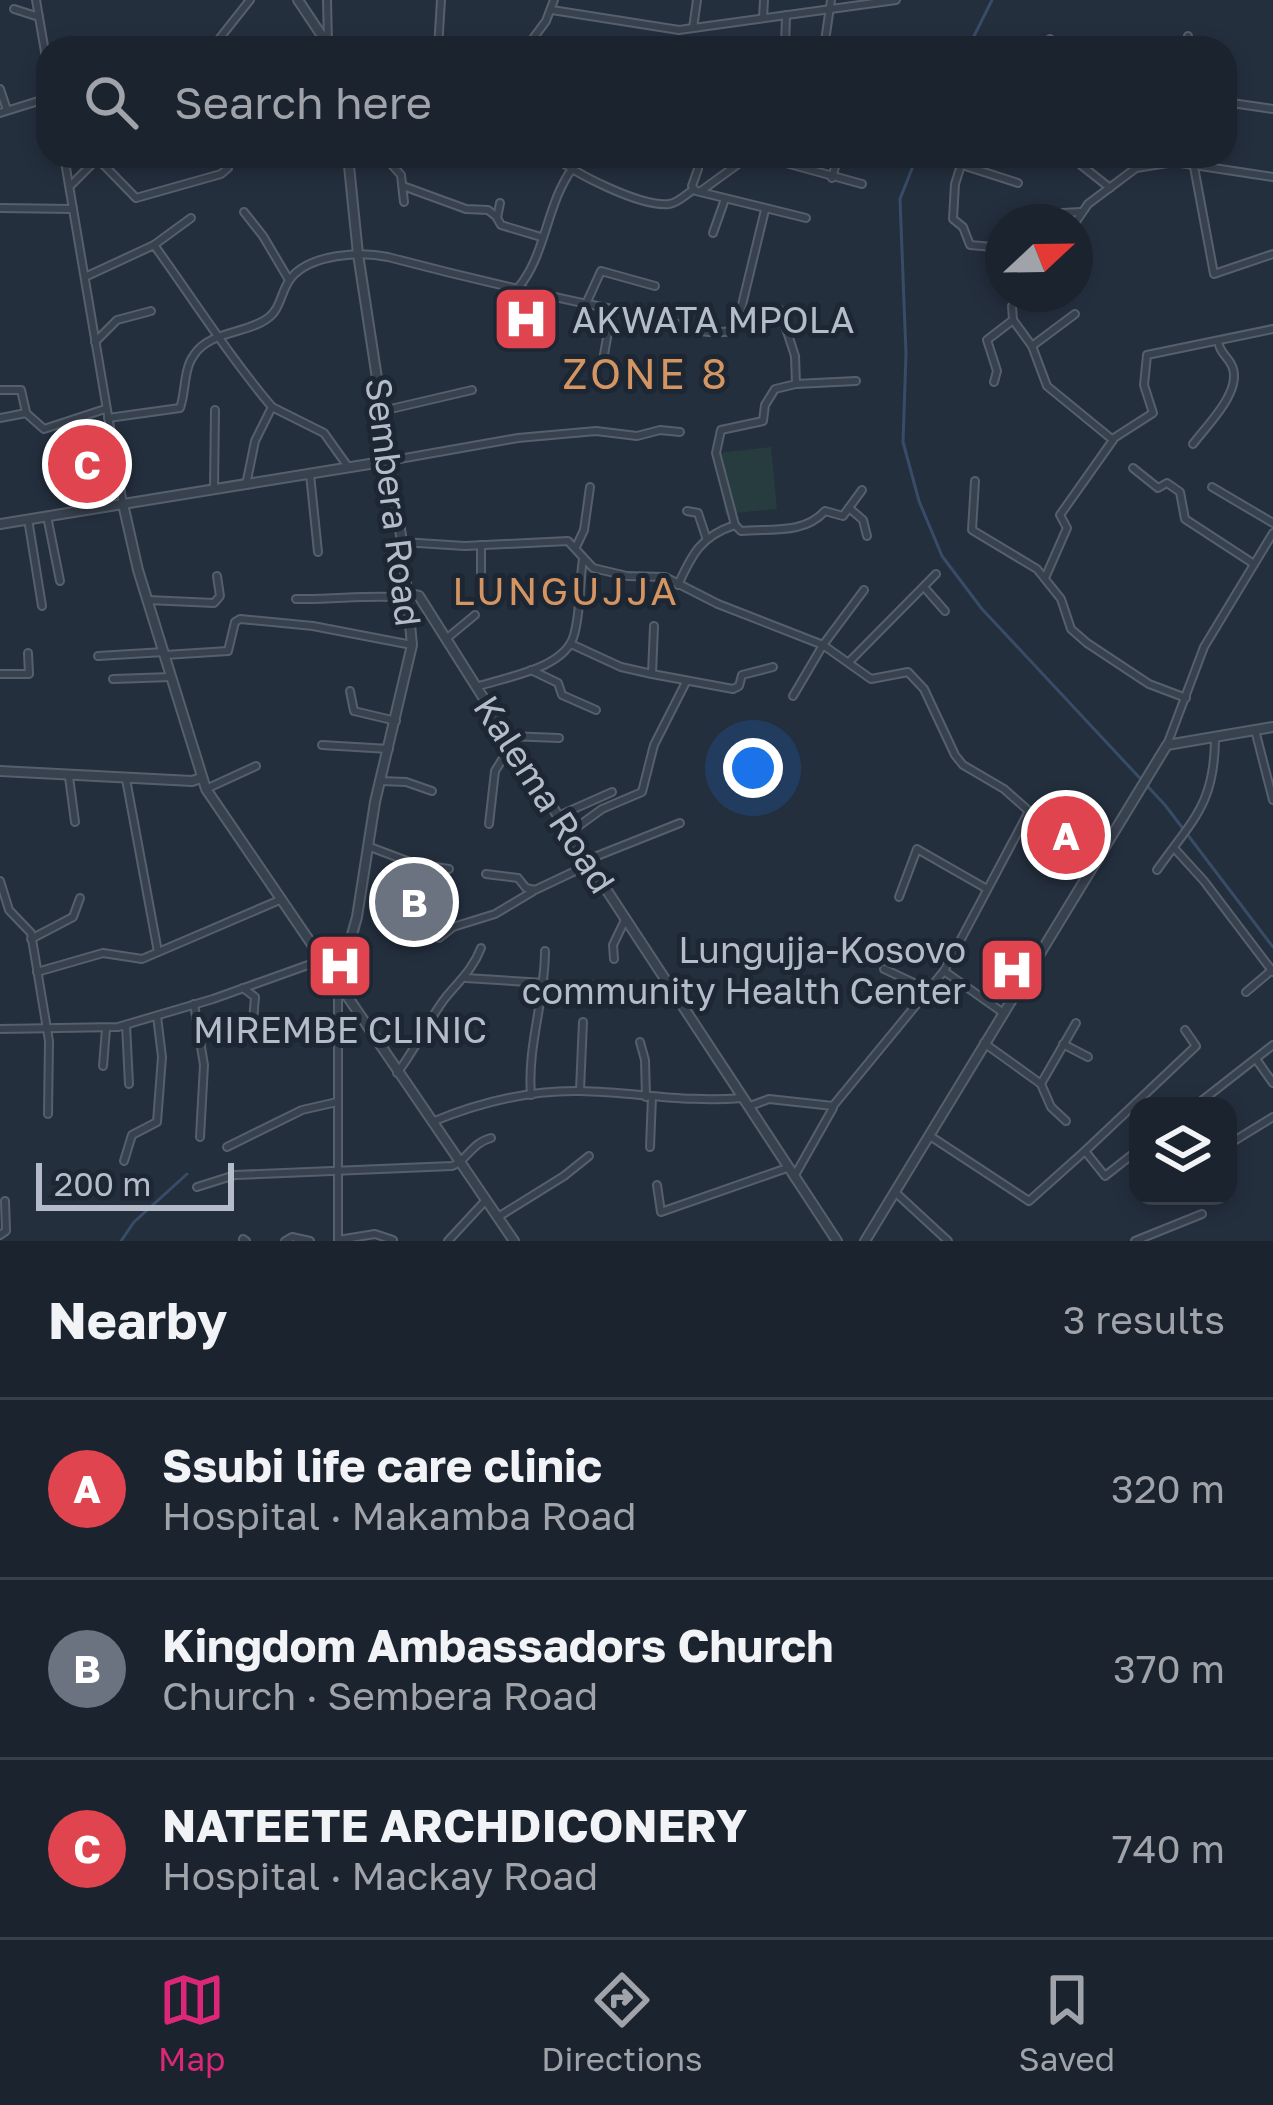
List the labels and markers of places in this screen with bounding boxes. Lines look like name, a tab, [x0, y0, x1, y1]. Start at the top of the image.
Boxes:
hospital icon: AKWATA MPOLA	[491, 284, 561, 354]
place label: AKWATA MPOLA	[572, 298, 854, 341]
pin: C	[48, 419, 126, 509]
pin: A	[1027, 790, 1105, 880]
pin: B	[375, 857, 453, 947]
place label: Lungujja-Kosovo community Health Center	[522, 928, 966, 1012]
hospital icon: MIREMBE CLINIC	[305, 931, 375, 1001]
hospital icon: Lungujja-Kosovo community Health Center	[977, 935, 1047, 1005]
place label: MIREMBE CLINIC	[193, 1008, 487, 1051]

